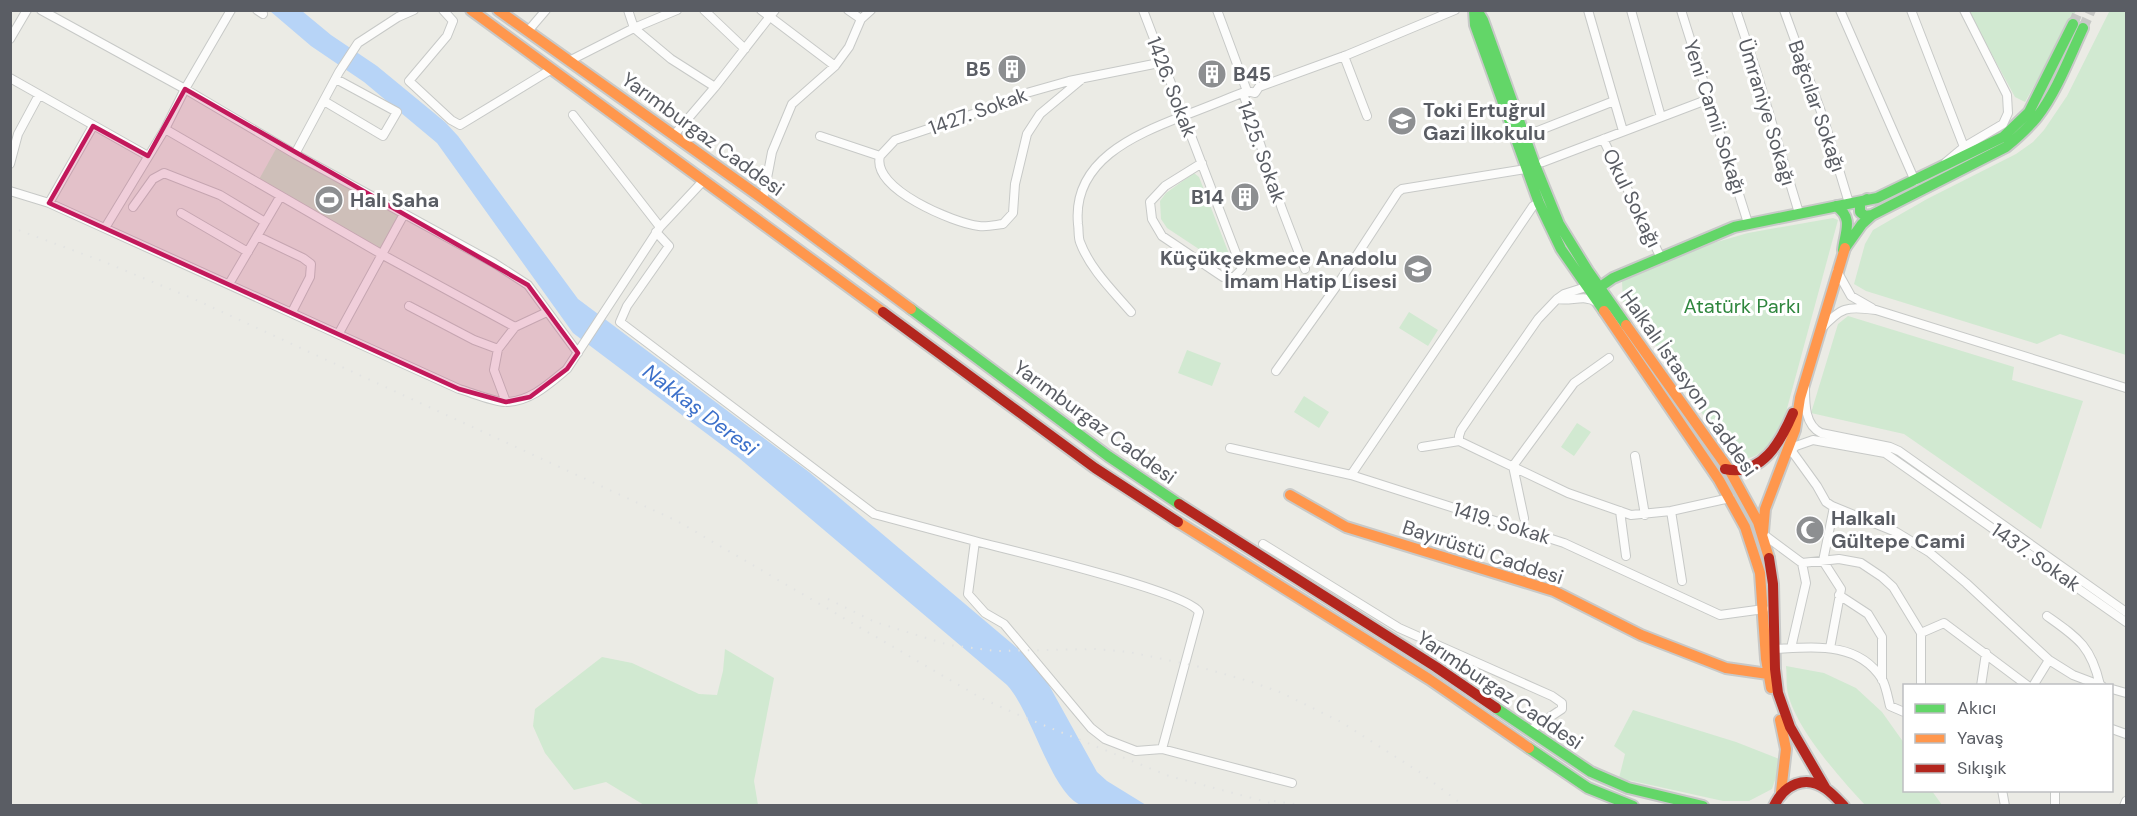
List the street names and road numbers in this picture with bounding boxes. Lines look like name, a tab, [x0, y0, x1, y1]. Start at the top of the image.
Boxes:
street label: 1426. Sokak	[1141, 33, 1203, 141]
street label: Ümraniye Sokağı	[1732, 35, 1802, 189]
street label: Yeni Camii Sokağı	[1678, 37, 1752, 197]
street label: Bağcılar Sokağı	[1782, 37, 1852, 175]
street label: Yarımburgaz Caddesi	[617, 66, 789, 202]
street label: 1427. Sokak	[925, 81, 1031, 141]
street label: 1425. Sokak	[1232, 98, 1292, 206]
street label: Okul Sokağı	[1597, 144, 1667, 252]
street label: Halkalı İstasyon Caddesi	[1615, 285, 1763, 481]
street label: Yarımburgaz Caddesi	[1009, 354, 1181, 490]
street label: 1419. Sokak	[1450, 496, 1554, 550]
street label: Bayırüstü Caddesi	[1399, 514, 1567, 590]
street label: 1437. Sokak	[1986, 517, 2086, 597]
street label: Yarımburgaz Caddesi	[1412, 625, 1588, 755]

